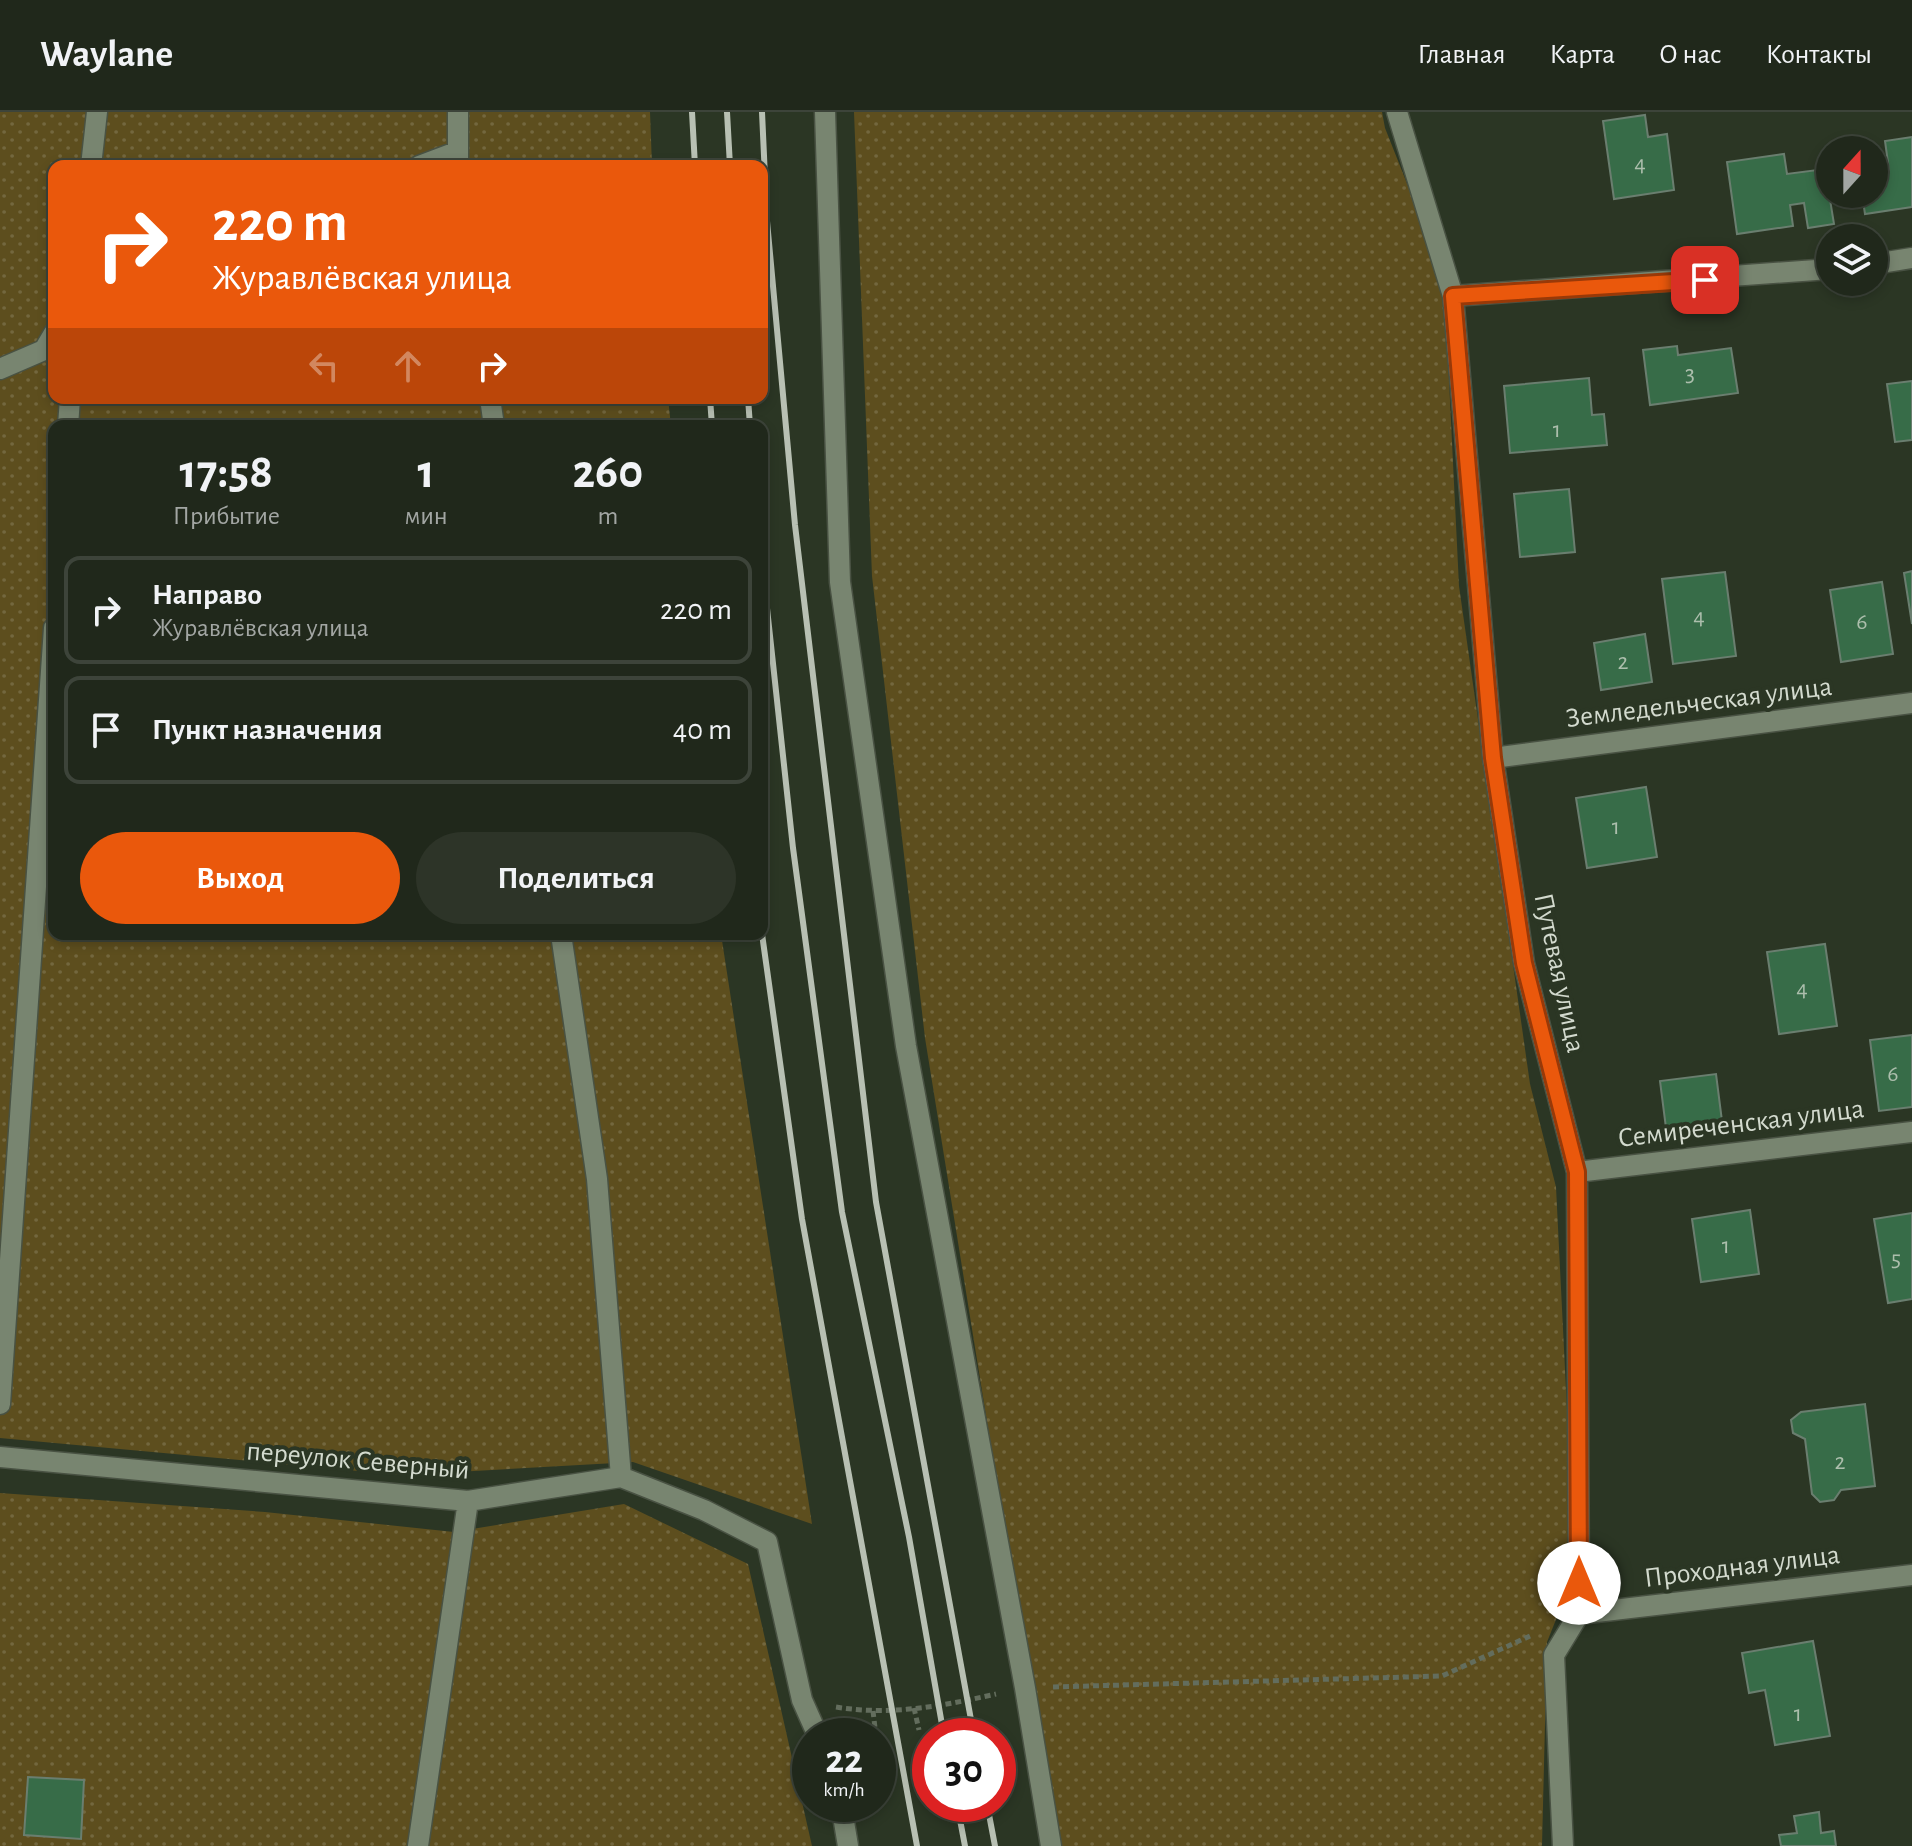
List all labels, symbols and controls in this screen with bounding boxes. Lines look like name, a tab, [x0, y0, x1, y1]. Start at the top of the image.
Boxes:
text: Waylane	[40, 36, 173, 74]
text: Главная	[1417, 41, 1505, 69]
text: Карта	[1549, 41, 1615, 69]
text: О нас	[1659, 41, 1722, 69]
text: Контакты	[1766, 41, 1872, 69]
north arrow	[1816, 136, 1888, 208]
map controls	[1816, 136, 1888, 296]
house number: 4	[1634, 152, 1646, 176]
icon: right	[80, 192, 184, 296]
text: 220 m	[212, 195, 348, 251]
button: layers	[1816, 224, 1888, 296]
pin	[1671, 246, 1739, 314]
icon: arrive	[1683, 258, 1727, 302]
text: Журавлёвская улица	[212, 260, 512, 296]
icon: left	[302, 344, 346, 388]
icon: ahead	[386, 344, 430, 388]
icon: right	[470, 344, 514, 388]
house number: 3	[1685, 362, 1695, 386]
house number: 1	[1553, 418, 1561, 442]
text: 17:58	[180, 449, 273, 497]
text: 1	[418, 449, 435, 497]
text: 260	[572, 449, 643, 497]
text: Прибытие	[173, 503, 280, 529]
text: мин	[405, 503, 448, 529]
text: m	[597, 503, 618, 529]
text: Направо	[152, 580, 262, 610]
icon: right	[84, 588, 128, 632]
text: 220 m	[660, 595, 732, 625]
house number: 4	[1693, 605, 1705, 629]
house number: 6	[1856, 610, 1868, 634]
text: Журавлёвская улица	[152, 615, 369, 641]
house number: 2	[1618, 650, 1629, 674]
street label: Земледельческая улица	[1564, 673, 1834, 733]
icon: arrive	[84, 708, 128, 752]
text: Пункт назначения	[152, 715, 383, 745]
text: 40 m	[673, 715, 732, 745]
house number: 1	[1612, 815, 1620, 839]
button: Выход	[80, 832, 400, 924]
button: Поделиться	[416, 832, 736, 924]
street label: Путевая улица	[1528, 891, 1590, 1055]
house number: 4	[1796, 977, 1808, 1001]
house number: 6	[1887, 1062, 1899, 1086]
street label: Семиреченская улица	[1616, 1095, 1866, 1153]
house number: 1	[1722, 1234, 1730, 1258]
house number: 5	[1891, 1247, 1901, 1271]
street label: переулок Северный	[245, 1437, 471, 1485]
house number: 2	[1835, 1450, 1846, 1474]
position arrow	[1537, 1541, 1621, 1625]
street label: Проходная улица	[1643, 1541, 1842, 1593]
house number: 1	[1794, 1702, 1802, 1726]
speed limit sign: 30	[912, 1718, 1016, 1822]
text: 22	[825, 1740, 863, 1780]
text: km/h	[823, 1780, 865, 1800]

